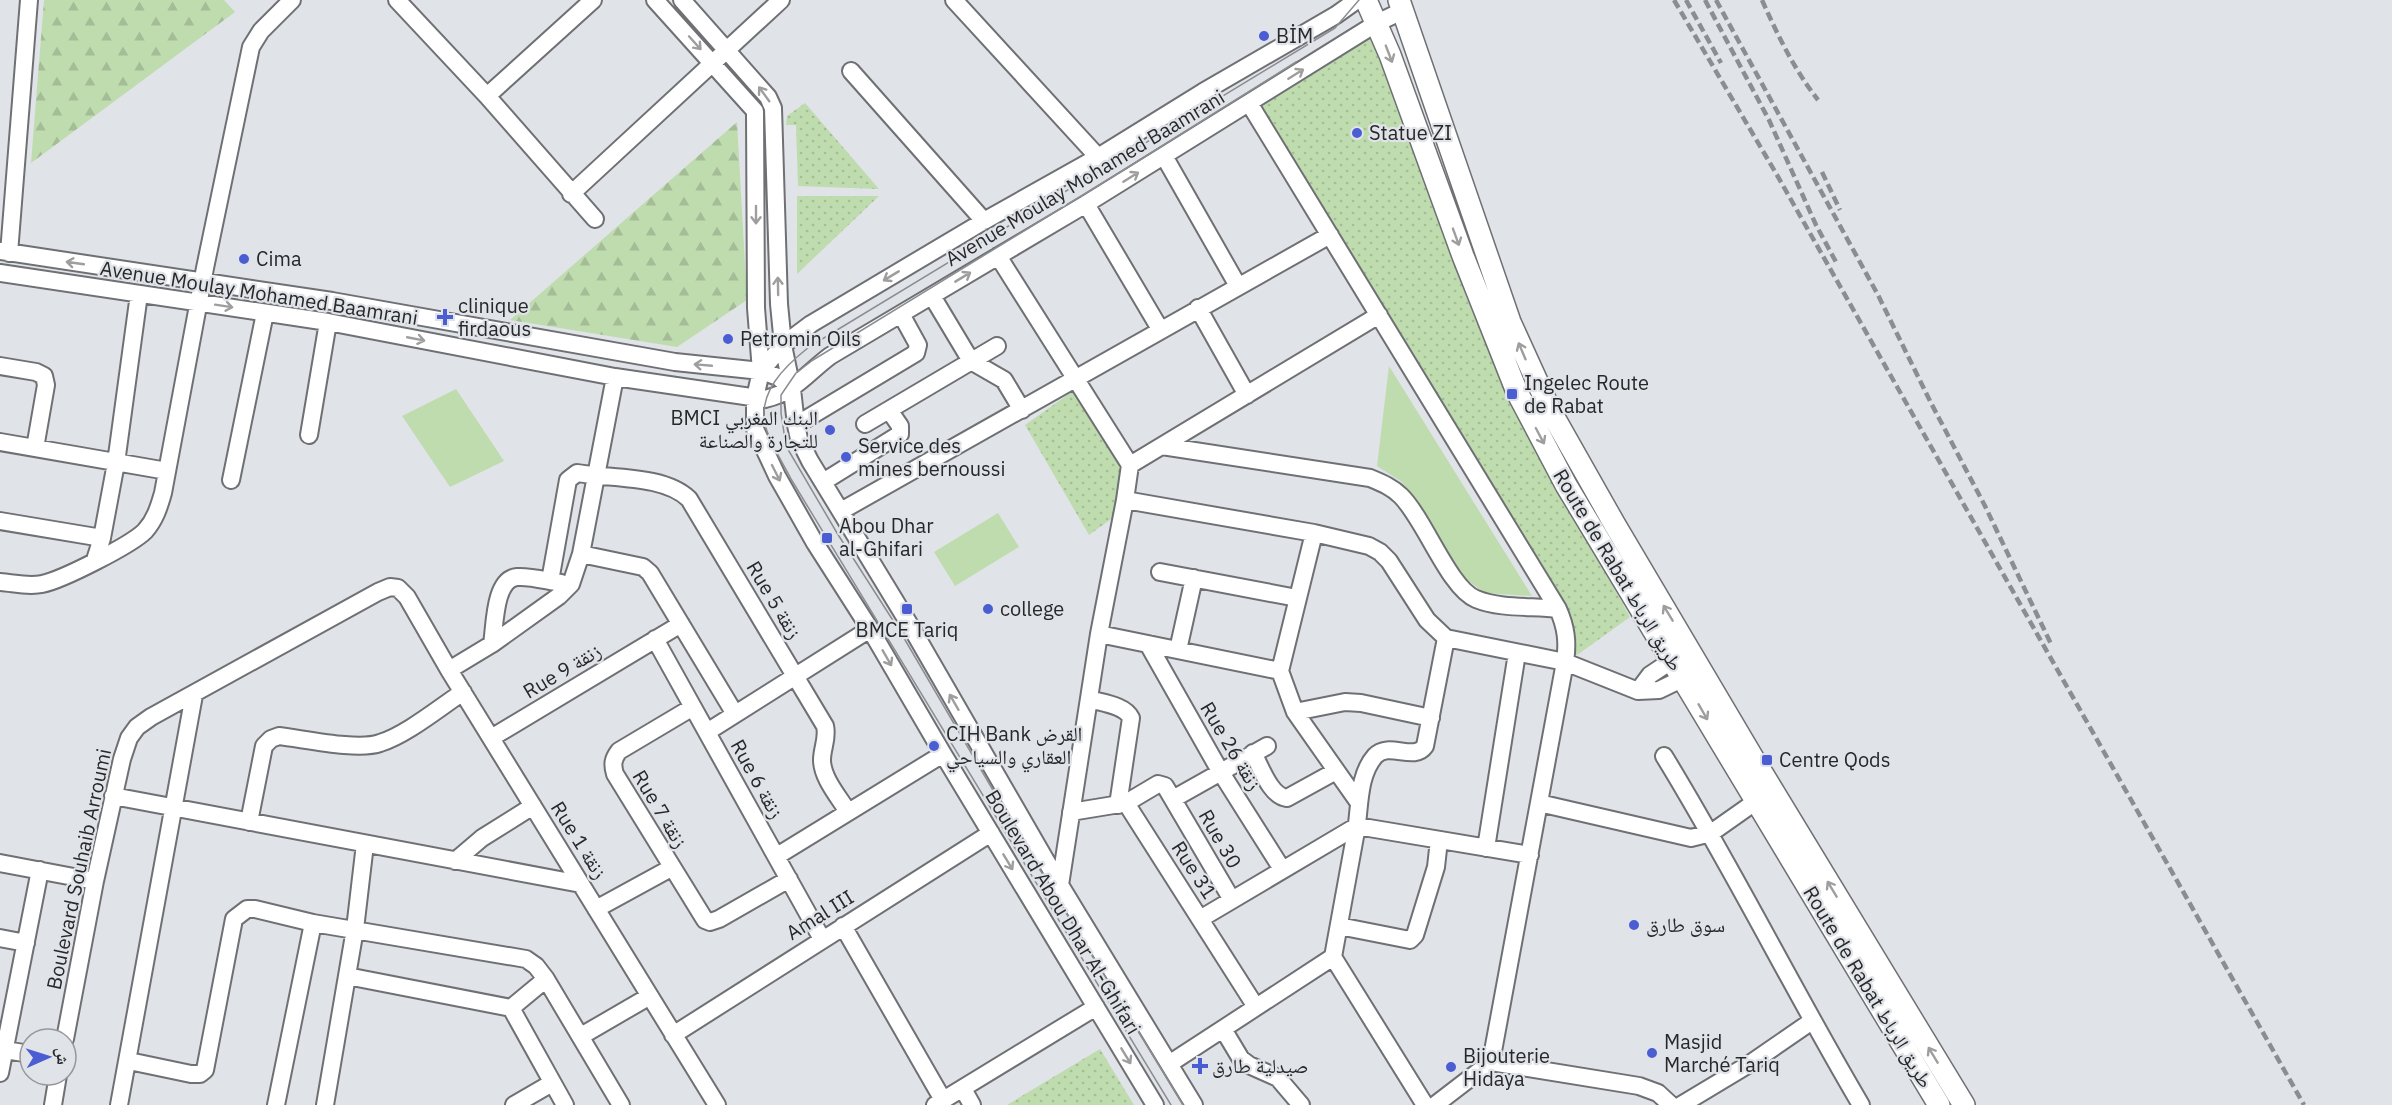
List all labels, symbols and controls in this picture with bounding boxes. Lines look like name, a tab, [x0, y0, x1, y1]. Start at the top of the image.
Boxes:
place label: BİM	[1276, 22, 1313, 49]
marker: BİM	[1257, 29, 1271, 43]
one-way arrow	[688, 36, 702, 51]
one-way arrow	[1385, 44, 1396, 63]
one-way arrow	[1287, 67, 1304, 79]
street label: Avenue Moulay Mohamed Baamrani	[940, 83, 1229, 272]
one-way arrow	[758, 87, 770, 103]
place label: Statue ZI	[1369, 119, 1452, 146]
marker: Statue ZI	[1350, 126, 1364, 140]
one-way arrow	[1122, 170, 1139, 182]
one-way arrow	[750, 205, 762, 225]
one-way arrow	[1452, 227, 1463, 246]
place label: Cima	[256, 245, 302, 272]
marker: Cima	[237, 252, 251, 266]
street label: Avenue Moulay Mohamed Baamrani	[98, 254, 420, 331]
one-way arrow	[66, 257, 86, 268]
one-way arrow	[954, 270, 971, 282]
one-way arrow	[883, 271, 900, 283]
one-way arrow	[773, 277, 784, 297]
place label: clinique firdaous	[458, 292, 531, 342]
one-way arrow	[214, 301, 233, 312]
marker: clinique firdaous	[436, 308, 454, 326]
place label: Petromin Oils	[740, 325, 861, 352]
marker: Petromin Oils	[721, 332, 735, 346]
one-way arrow	[406, 334, 426, 345]
one-way arrow	[1516, 342, 1527, 360]
one-way arrow	[693, 359, 713, 370]
place label: Ingelec Route de Rabat	[1524, 369, 1649, 419]
marker: Ingelec Route de Rabat	[1505, 387, 1519, 401]
place label: BMCI البنك المغربي للتجارة والصناعة	[671, 404, 818, 454]
marker: BMCI البنك المغربي للتجارة والصناعة	[823, 423, 837, 437]
one-way arrow	[1535, 426, 1546, 444]
place label: Service des mines bernoussi	[858, 432, 1005, 482]
marker: Service des mines bernoussi	[839, 450, 853, 464]
one-way arrow	[771, 464, 782, 482]
street label: Route de Rabat طريق الرباط	[1547, 464, 1689, 676]
place label: Abou Dhar al-Ghifari	[839, 512, 934, 562]
marker: Abou Dhar al-Ghifari	[820, 531, 834, 545]
street label: Rue 5 زنقة	[741, 556, 808, 644]
place label: college	[1000, 595, 1064, 622]
marker: BMCE Tariq	[900, 602, 914, 616]
marker: college	[981, 602, 995, 616]
one-way arrow	[1661, 605, 1673, 622]
place label: BMCE Tariq	[856, 616, 958, 643]
street label: Rue 9 زنقة	[518, 637, 606, 704]
one-way arrow	[882, 649, 894, 666]
one-way arrow	[948, 694, 960, 711]
street label: Rue 26 زنقة	[1194, 697, 1268, 795]
one-way arrow	[1697, 703, 1709, 720]
place label: CIH Bank القرض العقاري والسياحي	[946, 720, 1082, 773]
street label: Rue 6 زنقة	[725, 734, 790, 823]
marker: CIH Bank القرض العقاري والسياحي	[927, 739, 941, 753]
street label: Boulevard Souhaib Arroumi	[40, 746, 117, 992]
place label: Centre Qods	[1779, 746, 1890, 773]
marker: Centre Qods	[1760, 753, 1774, 767]
street label: Rue 7 زنقة	[627, 765, 694, 853]
street label: Boulevard Abou Dhar Al-Ghifari	[979, 784, 1147, 1039]
street label: Rue 1 زنقة	[545, 796, 614, 884]
street label: Rue 30	[1193, 804, 1248, 873]
street label: Rue 31	[1166, 836, 1223, 904]
one-way arrow	[1003, 853, 1015, 870]
street label: Route de Rabat طريق الرباط	[1797, 881, 1939, 1093]
one-way arrow	[1825, 881, 1837, 898]
street label: Amal III	[781, 883, 859, 946]
place label: سوق طارق	[1646, 911, 1725, 938]
marker: سوق طارق	[1627, 918, 1641, 932]
north arrow	[18, 1027, 78, 1087]
place label: Masjid Marché Tariq	[1664, 1028, 1780, 1078]
place label: Bijouterie Hidaya	[1463, 1042, 1550, 1092]
marker: Masjid Marché Tariq	[1645, 1046, 1659, 1060]
text: ش	[53, 1047, 73, 1065]
one-way arrow	[1120, 1047, 1132, 1064]
one-way arrow	[1927, 1047, 1939, 1064]
place label: صيدلية طارق	[1212, 1052, 1309, 1079]
marker: صيدلية طارق	[1193, 1059, 1207, 1073]
marker: Bijouterie Hidaya	[1444, 1060, 1458, 1074]

